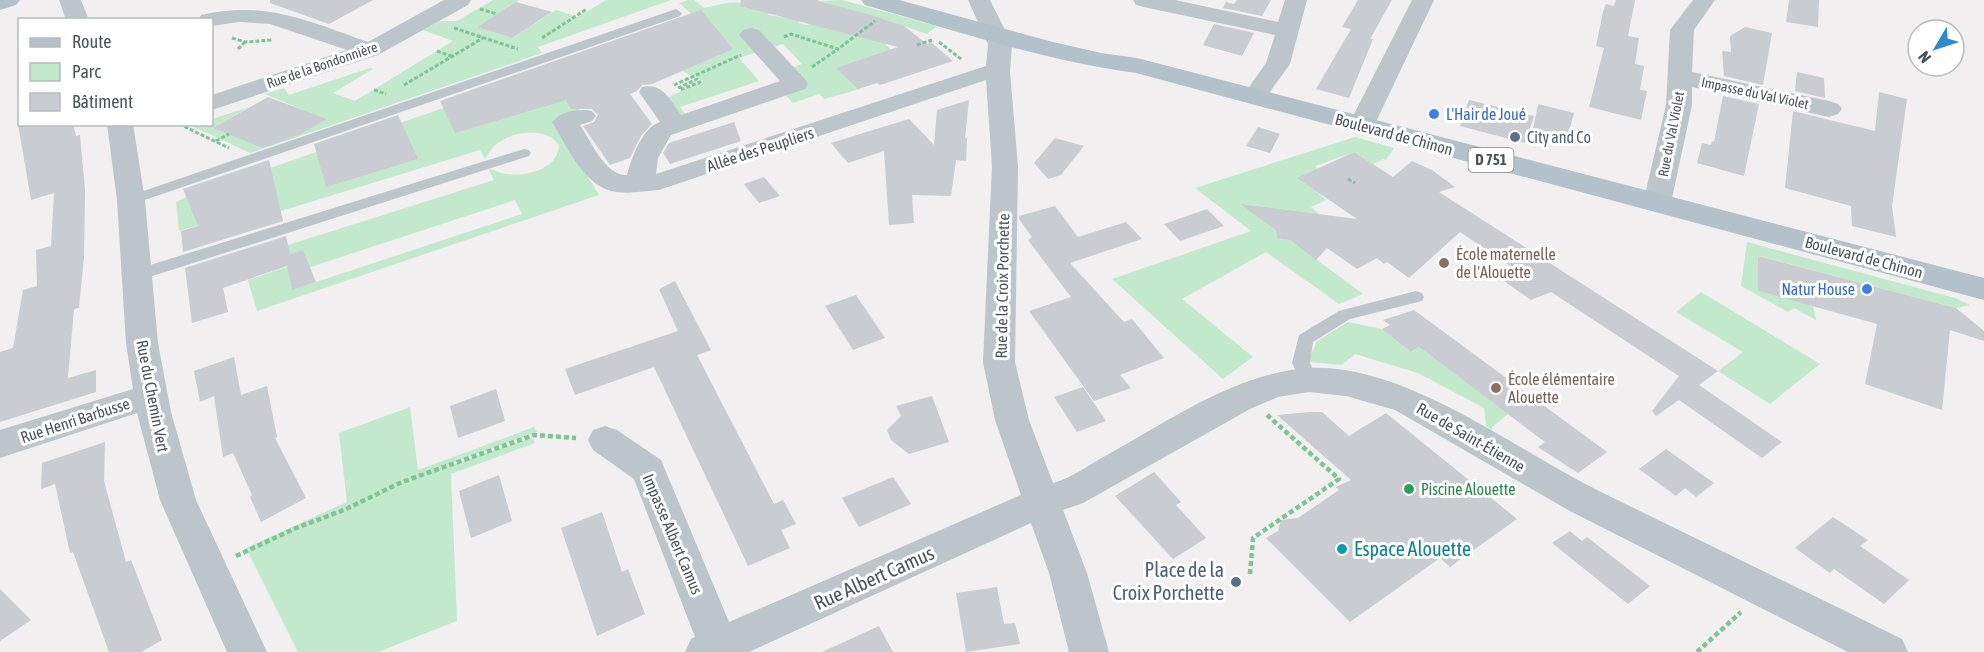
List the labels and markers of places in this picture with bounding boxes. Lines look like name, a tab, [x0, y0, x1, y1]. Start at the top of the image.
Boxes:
place label: L'Hair de Joué	[1446, 105, 1526, 123]
marker: L'Hair de Joué	[1427, 107, 1441, 121]
place label: City and Co	[1527, 128, 1591, 147]
marker: City and Co	[1508, 130, 1522, 144]
place label: École maternelle de l'Alouette	[1456, 245, 1556, 281]
marker: École maternelle de l'Alouette	[1437, 256, 1451, 270]
place label: Natur House	[1781, 280, 1855, 298]
marker: Natur House	[1860, 282, 1874, 296]
place label: École élémentaire Alouette	[1508, 370, 1615, 406]
marker: École élémentaire Alouette	[1489, 381, 1503, 395]
place label: Piscine Alouette	[1421, 480, 1515, 498]
marker: Piscine Alouette	[1402, 482, 1416, 496]
place label: Espace Alouette	[1354, 537, 1471, 560]
marker: Espace Alouette	[1335, 542, 1349, 556]
place label: Place de la Croix Porchette	[1113, 558, 1224, 604]
marker: Place de la Croix Porchette	[1229, 575, 1243, 589]

